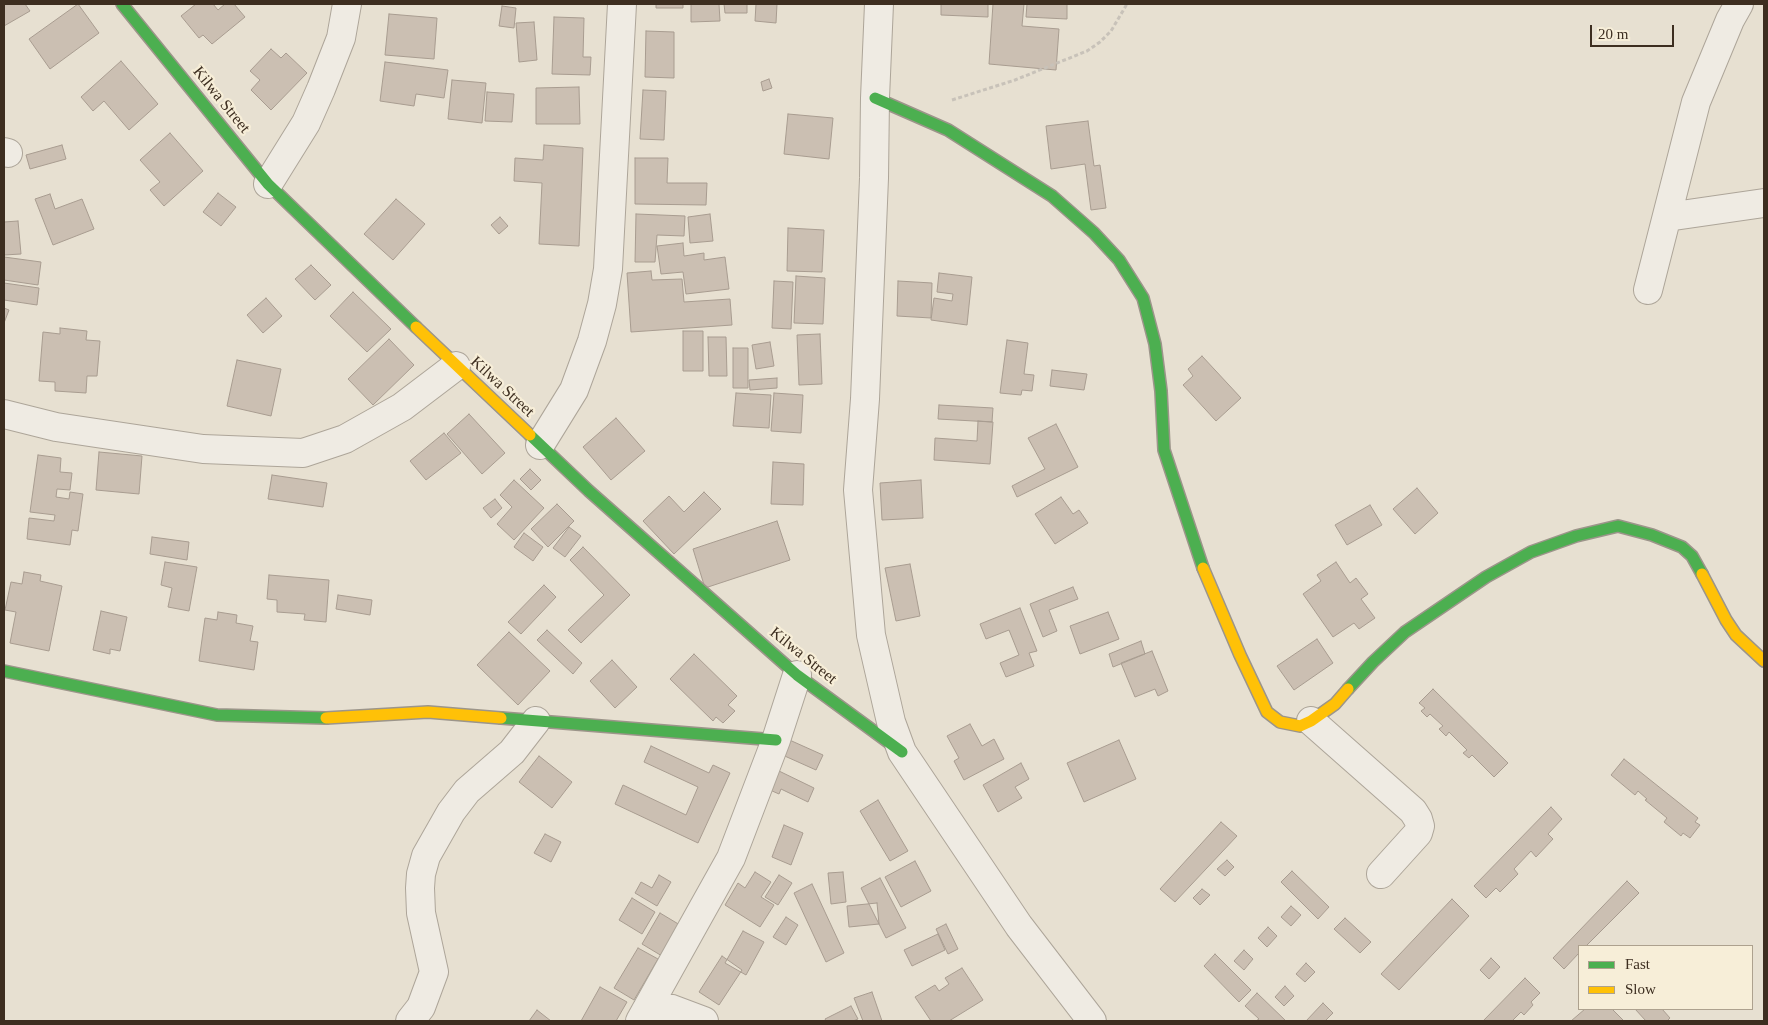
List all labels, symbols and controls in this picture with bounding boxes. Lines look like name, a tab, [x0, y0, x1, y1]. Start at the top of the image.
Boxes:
scale bar	[1593, 15, 1677, 47]
text: 20 m	[1598, 26, 1628, 42]
street label: Kilwa Street	[188, 63, 254, 137]
street label: Kilwa Street	[466, 353, 538, 421]
street label: Kilwa Street	[766, 623, 840, 689]
legend	[1578, 945, 1753, 1010]
text: Fast	[1625, 956, 1650, 972]
text: Slow	[1625, 981, 1656, 997]

